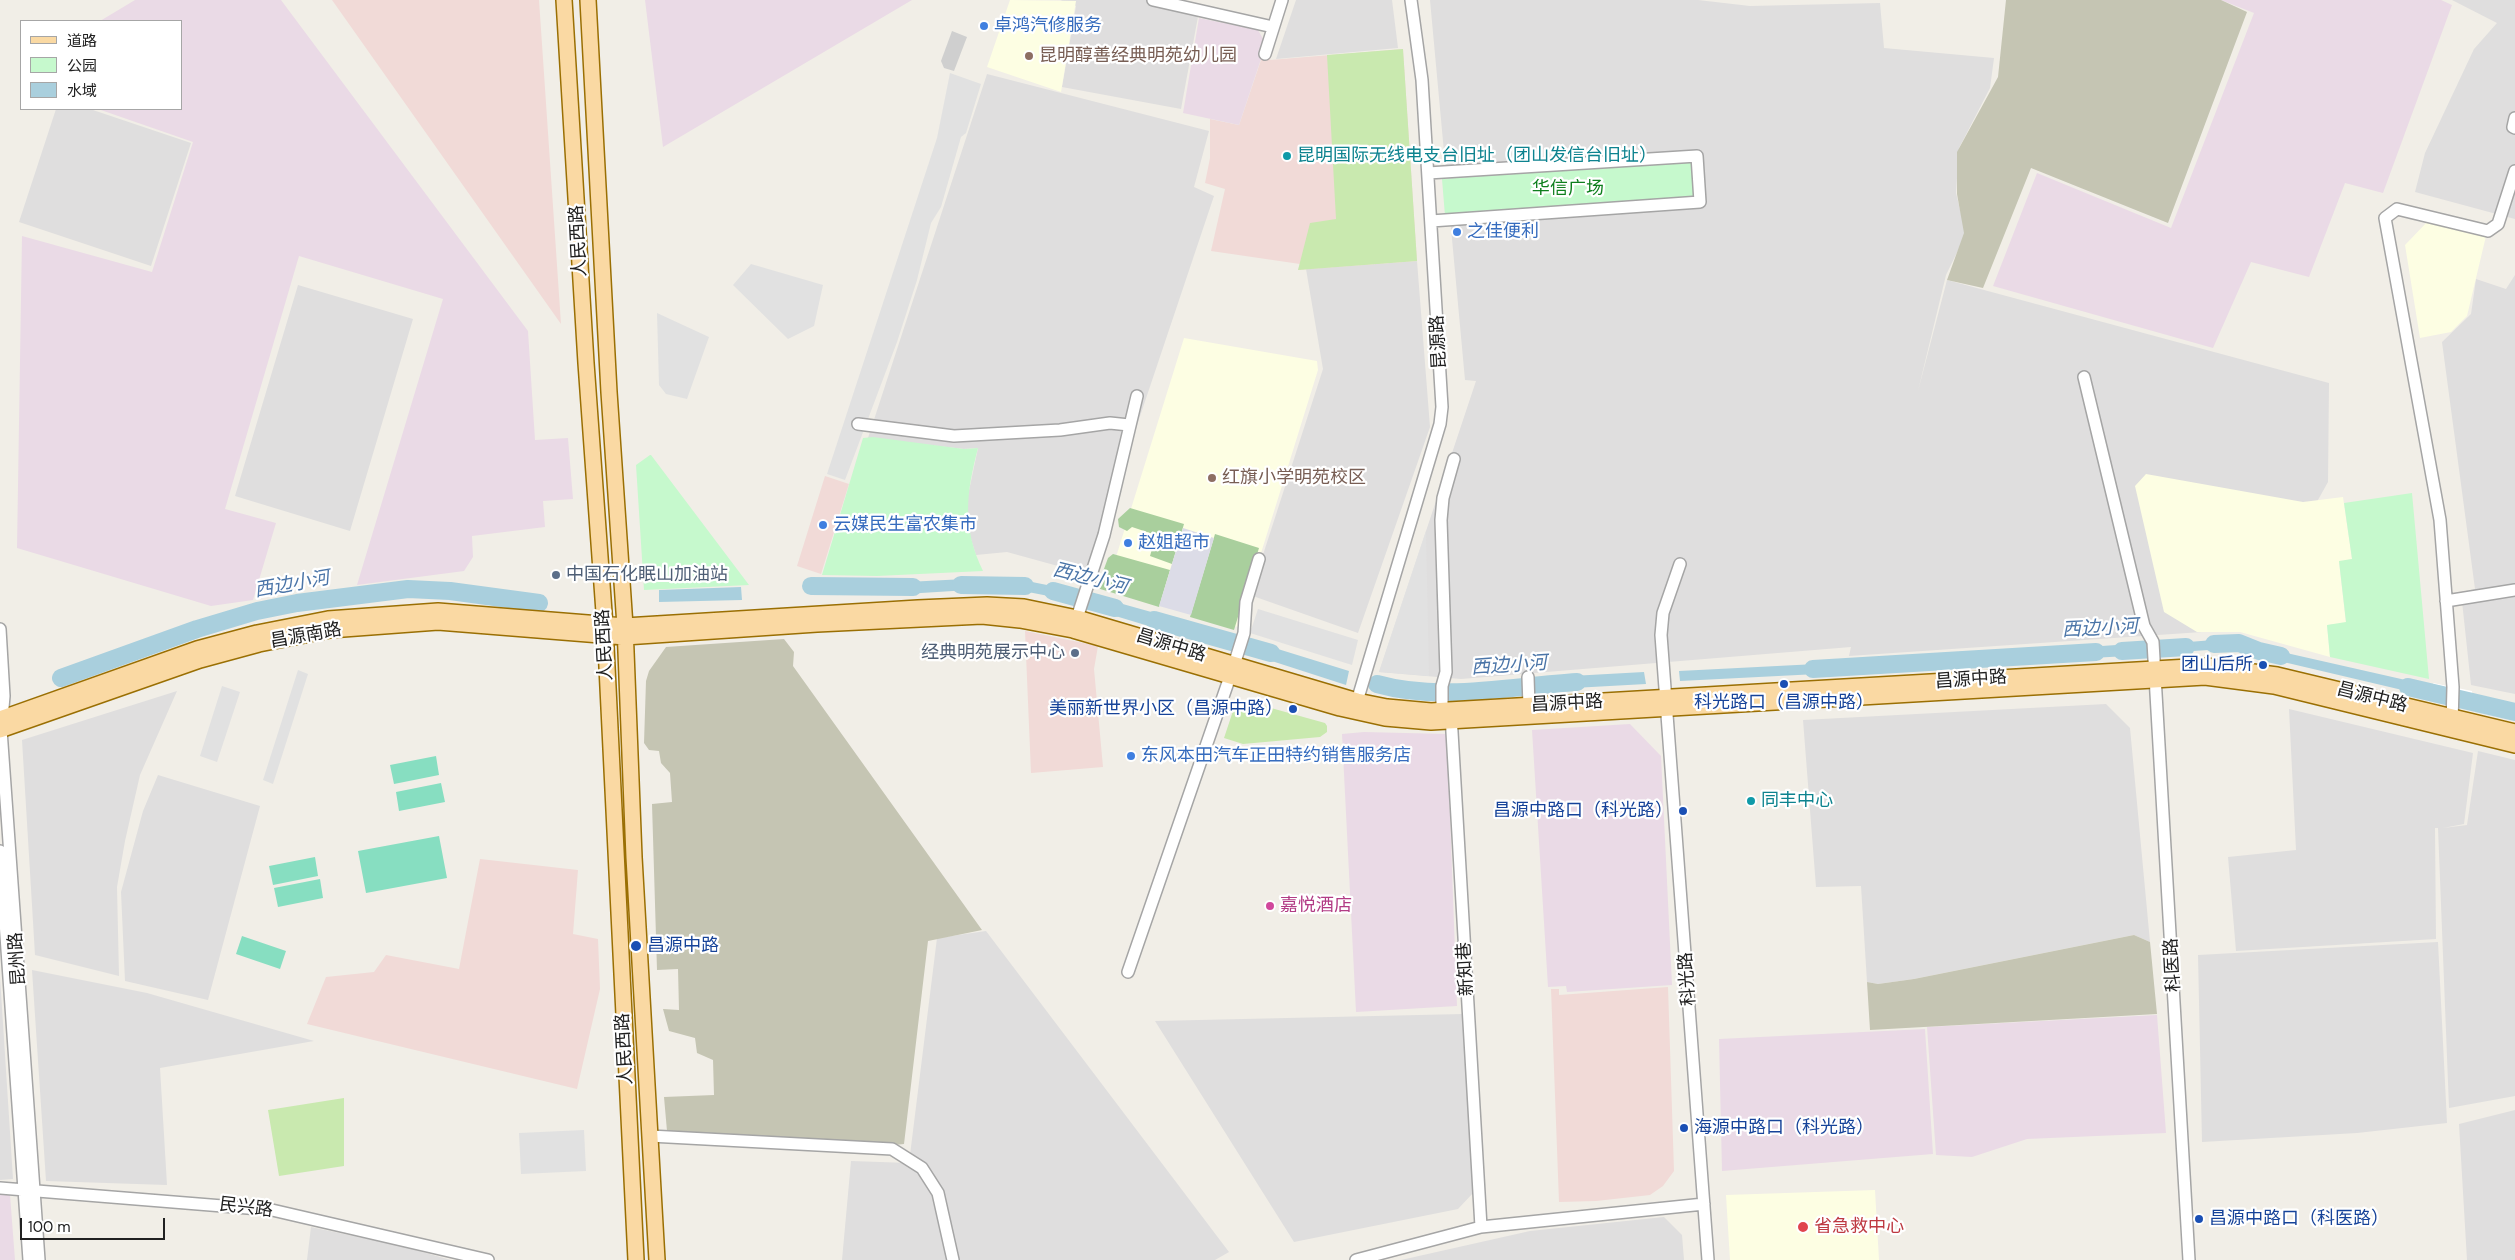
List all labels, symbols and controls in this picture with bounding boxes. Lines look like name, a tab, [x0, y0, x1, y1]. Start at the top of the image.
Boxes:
place label: 卓鸿汽修服务	[994, 15, 1102, 37]
legend	[20, 20, 182, 110]
marker: 卓鸿汽修服务	[978, 20, 990, 32]
text: 道路	[67, 31, 97, 51]
place label: 昆明醇善经典明苑幼儿园	[1039, 45, 1237, 67]
marker: 昆明醇善经典明苑幼儿园	[1023, 50, 1035, 62]
text: 公园	[67, 56, 97, 76]
text: 水域	[67, 81, 97, 101]
place label: 昆明国际无线电支台旧址（团山发信台旧址）	[1297, 145, 1657, 167]
marker: 昆明国际无线电支台旧址（团山发信台旧址）	[1281, 150, 1293, 162]
park label: 华信广场	[1532, 178, 1604, 200]
street label: 人民西路	[566, 204, 592, 278]
place label: 之佳便利	[1467, 221, 1539, 243]
marker: 之佳便利	[1451, 226, 1463, 238]
street label: 昆源路	[1427, 314, 1451, 370]
place label: 红旗小学明苑校区	[1222, 467, 1366, 489]
marker: 红旗小学明苑校区	[1206, 472, 1218, 484]
place label: 云媒民生富农集市	[833, 514, 977, 536]
marker: 云媒民生富农集市	[817, 519, 829, 531]
place label: 赵姐超市	[1138, 532, 1210, 554]
marker: 赵姐超市	[1122, 537, 1134, 549]
water label: 西边小河	[1050, 559, 1130, 599]
place label: 中国石化眠山加油站	[566, 564, 728, 586]
water label: 西边小河	[253, 567, 331, 603]
marker: 中国石化眠山加油站	[550, 569, 562, 581]
street label: 人民西路	[592, 608, 618, 682]
water label: 西边小河	[2061, 616, 2139, 642]
street label: 昌源南路	[269, 619, 343, 653]
street label: 昌源中路	[1133, 625, 1209, 667]
place label: 经典明苑展示中心	[921, 642, 1065, 664]
marker: 经典明苑展示中心	[1069, 647, 1081, 659]
water label: 西边小河	[1470, 652, 1548, 680]
place label: 团山后所	[2181, 654, 2253, 676]
marker: 团山后所	[2257, 659, 2269, 671]
street label: 昌源中路	[1934, 667, 2008, 693]
marker: 科光路口（昌源中路）	[1778, 678, 1790, 690]
street label: 昌源中路	[2334, 679, 2410, 717]
street label: 昌源中路	[1530, 691, 1604, 717]
place label: 科光路口（昌源中路）	[1694, 692, 1874, 714]
place label: 美丽新世界小区（昌源中路）	[1049, 698, 1283, 720]
marker: 美丽新世界小区（昌源中路）	[1287, 703, 1299, 715]
place label: 东风本田汽车正田特约销售服务店	[1141, 745, 1411, 767]
marker: 东风本田汽车正田特约销售服务店	[1125, 750, 1137, 762]
place label: 同丰中心	[1761, 790, 1833, 812]
marker: 同丰中心	[1745, 795, 1757, 807]
place label: 昌源中路口（科光路）	[1493, 800, 1673, 822]
marker: 昌源中路口（科光路）	[1677, 805, 1689, 817]
place label: 嘉悦酒店	[1280, 895, 1352, 917]
marker: 嘉悦酒店	[1264, 900, 1276, 912]
street label: 昆州路	[5, 931, 31, 987]
place label: 昌源中路	[647, 935, 719, 957]
street label: 科医路	[2161, 937, 2185, 993]
marker: 昌源中路	[629, 939, 643, 953]
street label: 新知巷	[1454, 941, 1478, 997]
street label: 科光路	[1675, 951, 1701, 1007]
street label: 人民西路	[612, 1012, 638, 1086]
place label: 海源中路口（科光路）	[1694, 1117, 1874, 1139]
marker: 海源中路口（科光路）	[1678, 1122, 1690, 1134]
street label: 民兴路	[218, 1194, 274, 1222]
scale bar	[22, 1208, 168, 1240]
place label: 昌源中路口（科医路）	[2209, 1208, 2389, 1230]
marker: 昌源中路口（科医路）	[2193, 1213, 2205, 1225]
place label: 省急救中心	[1814, 1216, 1904, 1238]
text: 100 m	[28, 1217, 71, 1237]
marker: 省急救中心	[1796, 1220, 1810, 1234]

